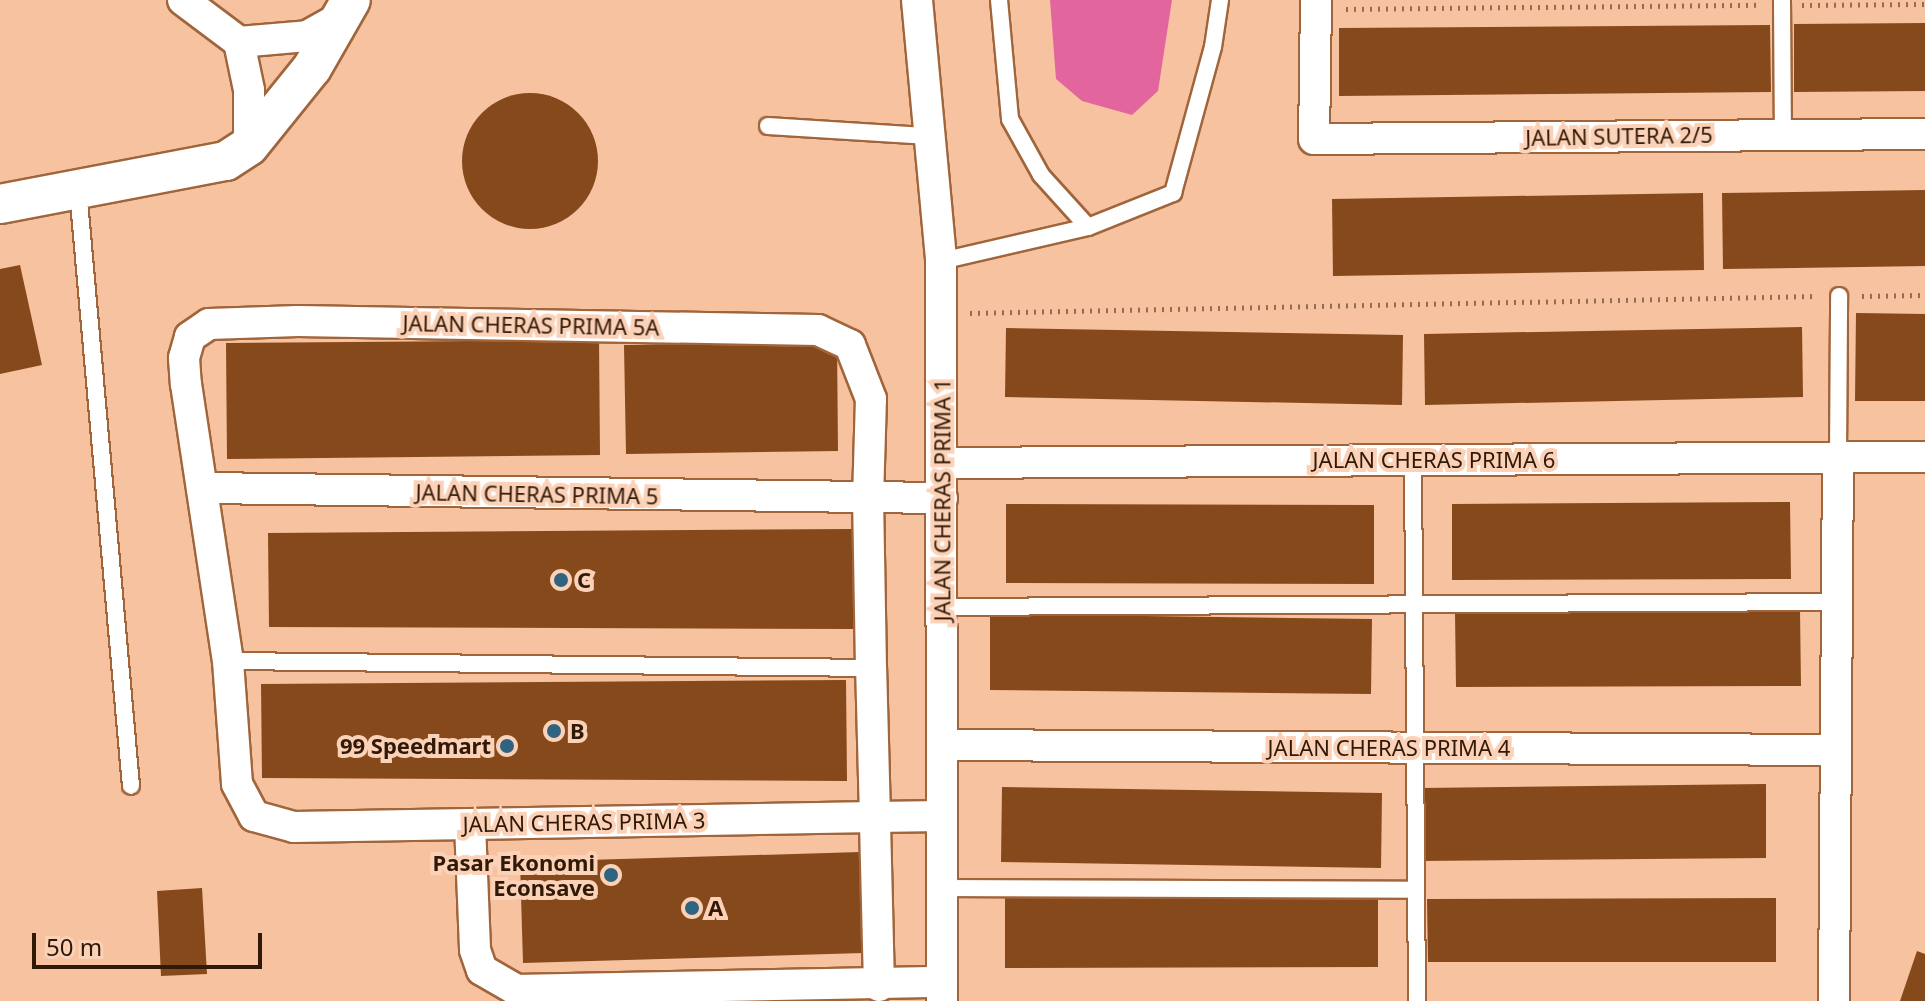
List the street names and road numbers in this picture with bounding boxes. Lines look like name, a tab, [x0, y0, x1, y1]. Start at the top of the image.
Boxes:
street label: JALAN SUTERA 2/5	[1525, 121, 1713, 151]
street label: JALAN CHERAS PRIMA 5A	[402, 310, 660, 340]
street label: JALAN CHERAS PRIMA 1	[929, 379, 955, 621]
street label: JALAN CHERAS PRIMA 6	[1313, 447, 1555, 473]
street label: JALAN CHERAS PRIMA 5	[415, 479, 659, 509]
street label: JALAN CHERAS PRIMA 4	[1268, 735, 1510, 761]
street label: JALAN CHERAS PRIMA 3	[462, 807, 706, 837]

